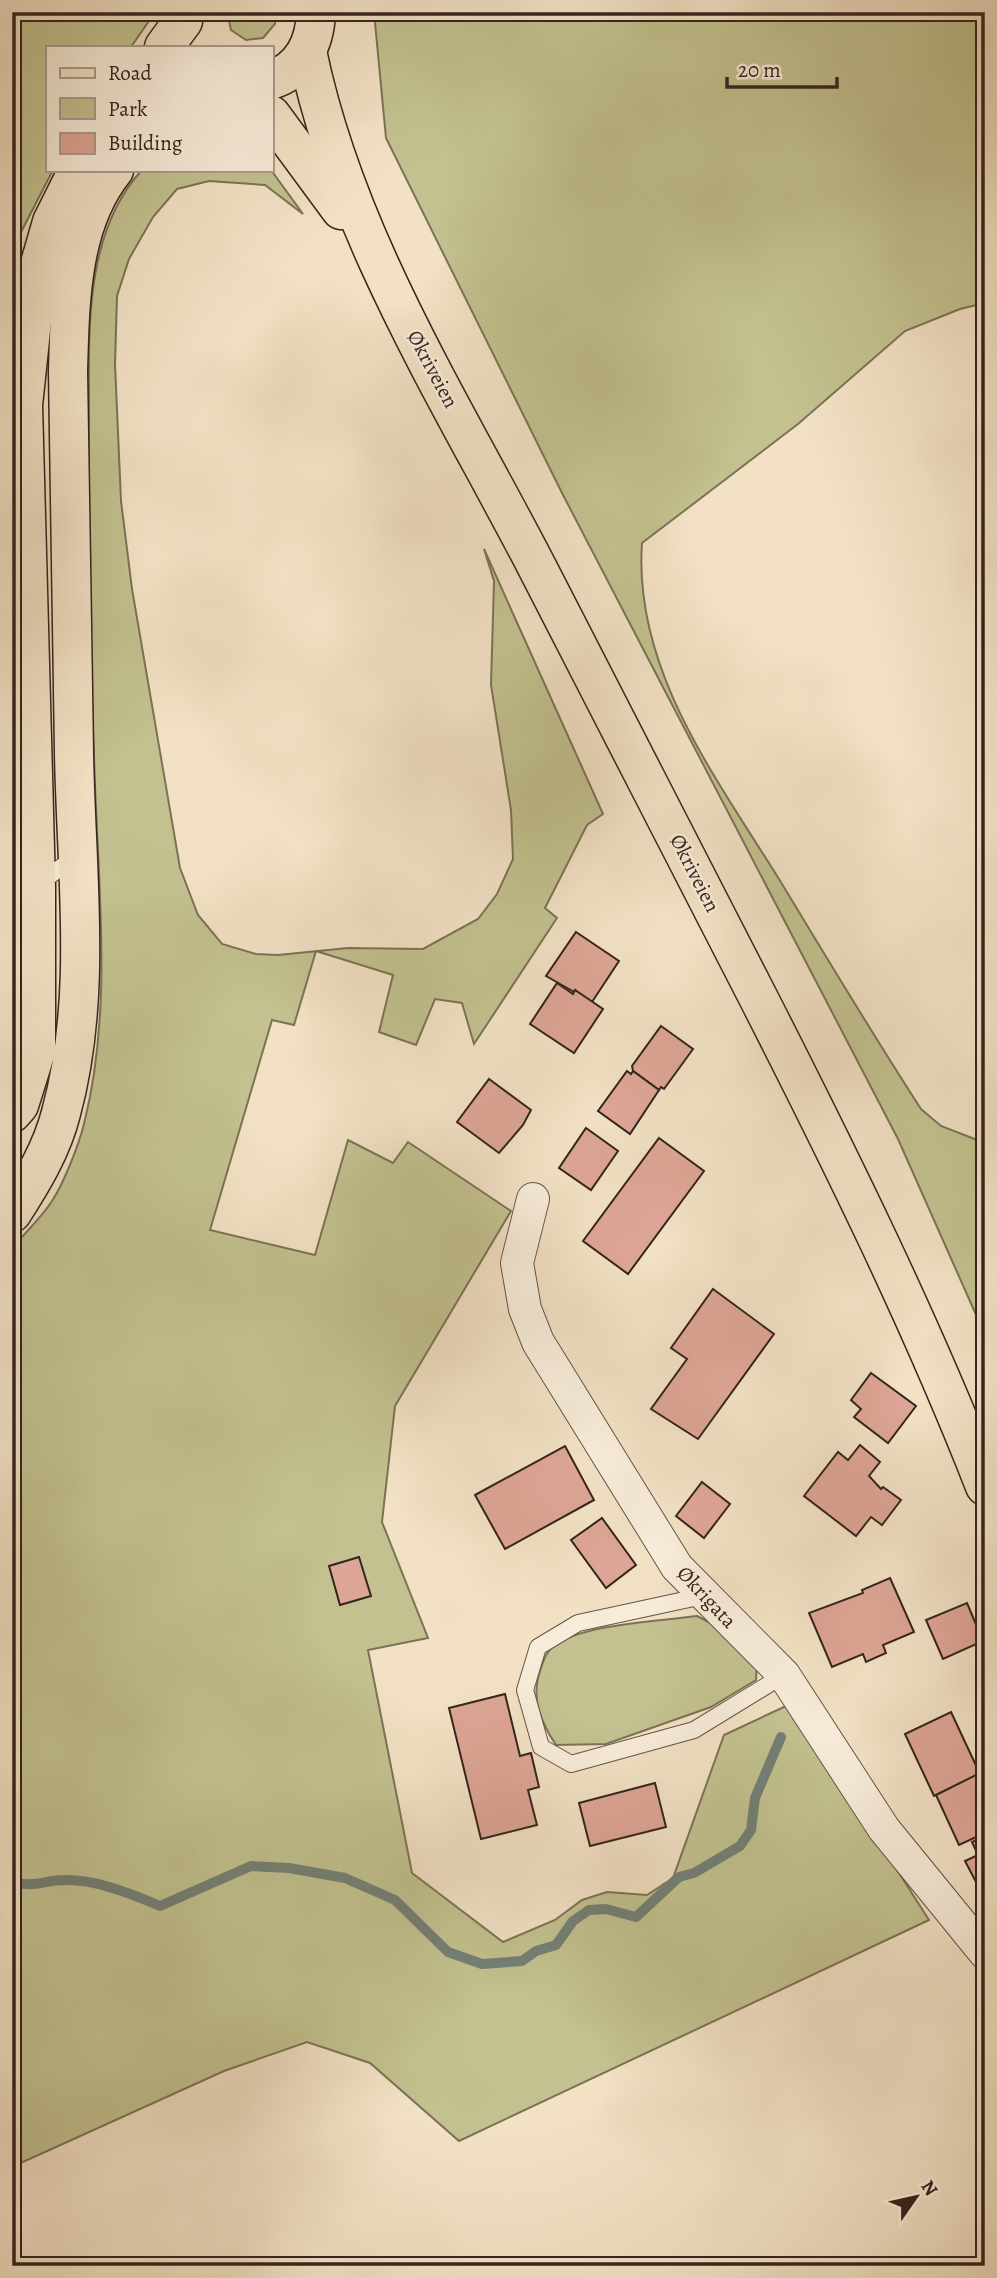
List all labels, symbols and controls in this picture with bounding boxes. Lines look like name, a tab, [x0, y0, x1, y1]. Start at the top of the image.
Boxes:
legend	[46, 46, 273, 172]
scale bar	[727, 46, 838, 90]
text: 20 m	[738, 56, 781, 84]
text: Road	[108, 59, 152, 87]
text: Park	[108, 95, 148, 123]
text: Building	[108, 129, 183, 157]
street label: Økriveien	[401, 325, 465, 413]
street label: Økriveien	[663, 829, 727, 917]
street label: Økrigata	[671, 1560, 743, 1634]
north arrow	[881, 2162, 951, 2232]
text: N	[915, 2175, 944, 2201]

